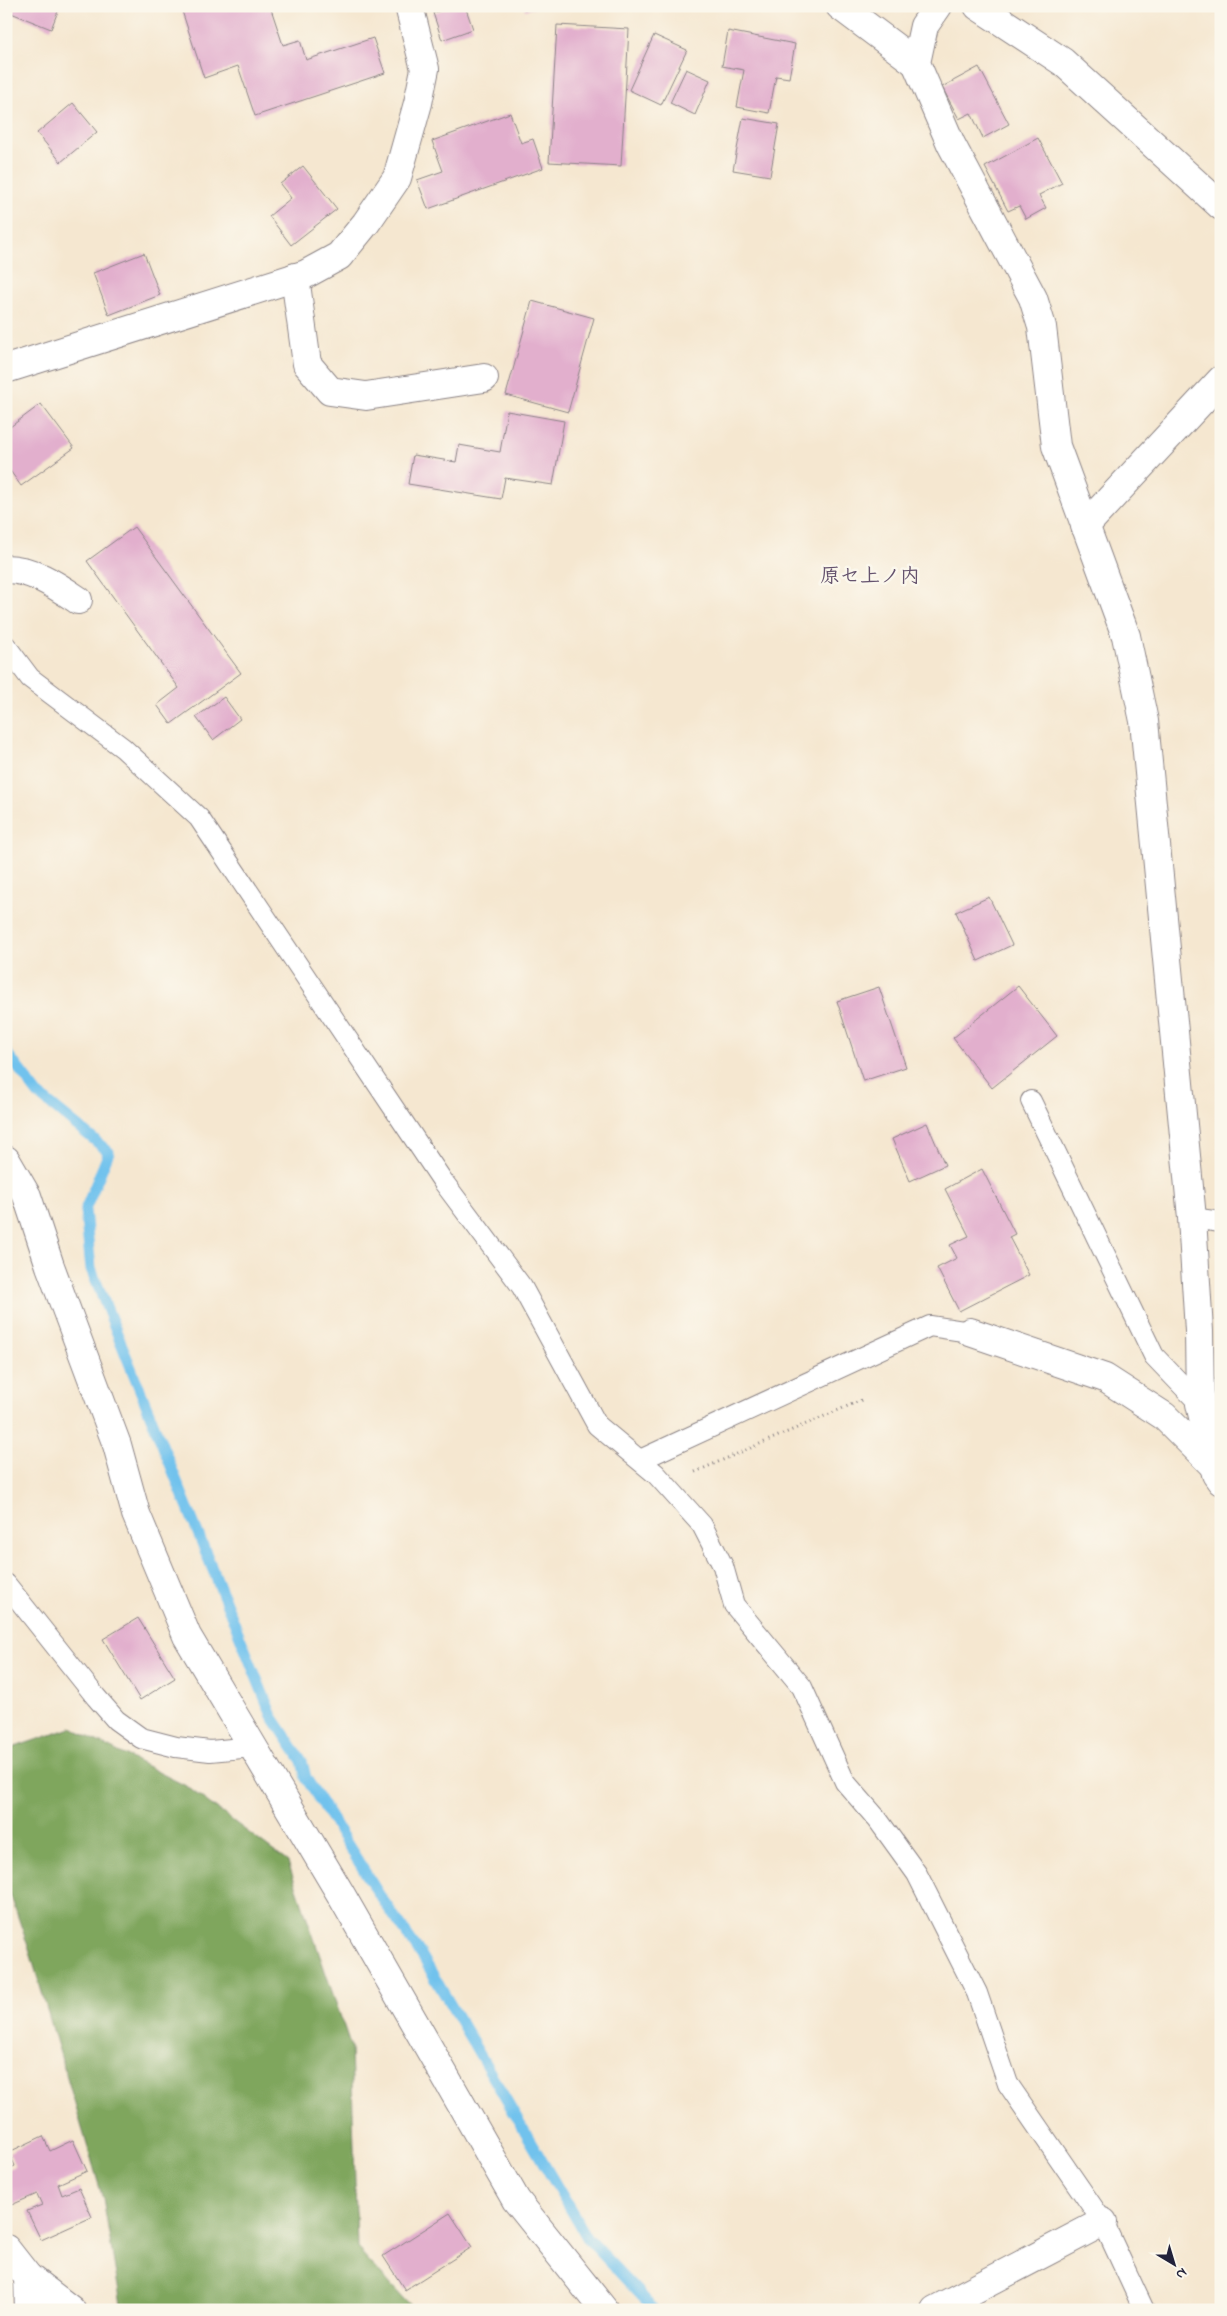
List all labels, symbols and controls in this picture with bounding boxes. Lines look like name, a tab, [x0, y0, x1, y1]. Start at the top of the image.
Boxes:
district label: 原セ上ノ内	[820, 563, 920, 592]
north arrow	[1150, 2238, 1200, 2288]
text: N	[1171, 2262, 1191, 2284]

